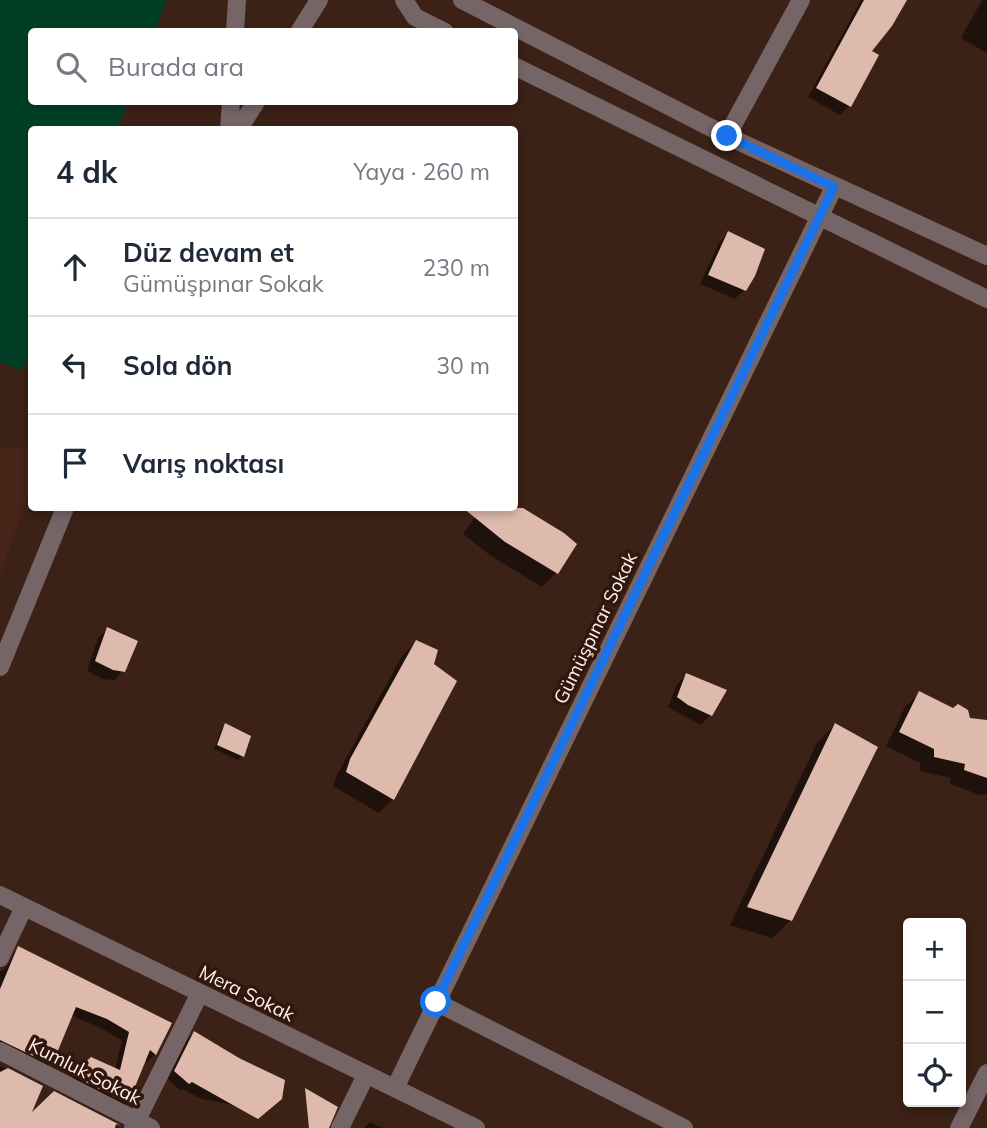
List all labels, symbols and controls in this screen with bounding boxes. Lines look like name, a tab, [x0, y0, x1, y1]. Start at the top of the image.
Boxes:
search box	[28, 28, 518, 105]
icon: search	[52, 48, 90, 86]
text: Burada ara	[108, 50, 244, 83]
route end	[711, 120, 742, 151]
text: 4 dk	[56, 153, 117, 191]
text: Yaya · 260 m	[353, 157, 490, 186]
text: Düz devam et	[123, 236, 294, 269]
icon: ahead	[56, 248, 94, 286]
text: 230 m	[422, 253, 490, 282]
text: Gümüşpınar Sokak	[123, 269, 324, 298]
icon: left	[56, 346, 94, 384]
text: Sola dön	[123, 349, 232, 382]
text: 30 m	[436, 351, 490, 380]
icon: arrive	[56, 444, 94, 482]
text: Varış noktası	[123, 447, 284, 480]
street label: Gümüşpınar Sokak	[548, 548, 642, 708]
map controls	[903, 918, 966, 1107]
button: +	[903, 918, 966, 981]
street label: Mera Sokak	[195, 960, 299, 1027]
button: −	[903, 981, 966, 1044]
route start	[420, 986, 451, 1017]
street label: Kumluk Sokak	[25, 1032, 146, 1110]
button: locate	[903, 1044, 966, 1107]

